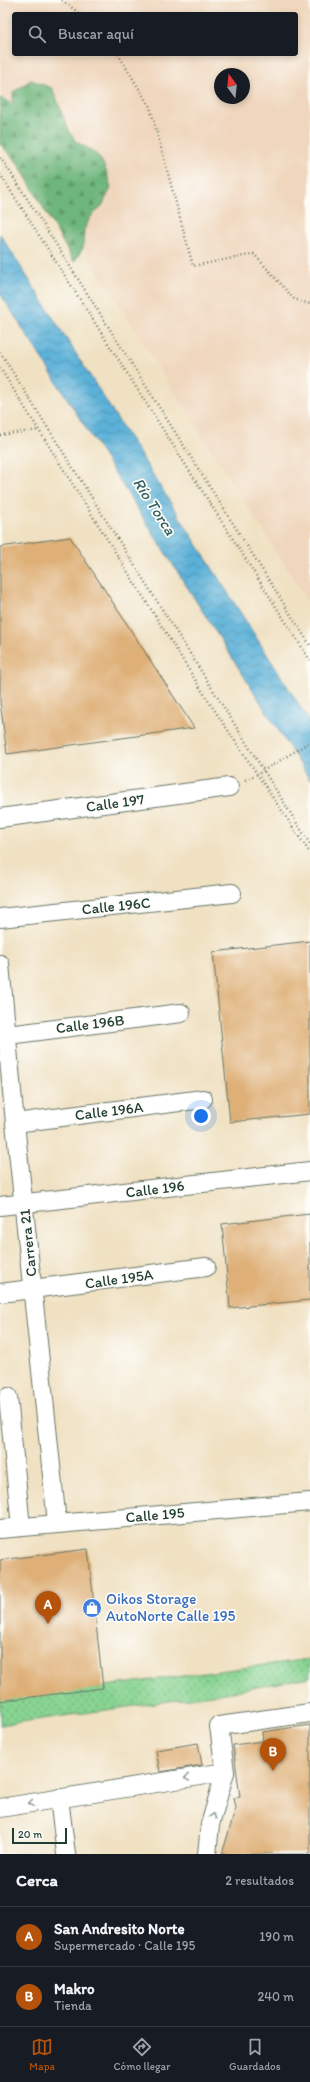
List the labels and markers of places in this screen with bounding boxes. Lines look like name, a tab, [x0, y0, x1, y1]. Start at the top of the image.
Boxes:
place label: Oikos Storage AutoNorte Calle 195	[106, 1590, 236, 1625]
pin: A	[35, 1591, 61, 1624]
shop icon: Oikos Storage AutoNorte Calle 195	[81, 1597, 103, 1619]
pin: B	[260, 1738, 286, 1771]

